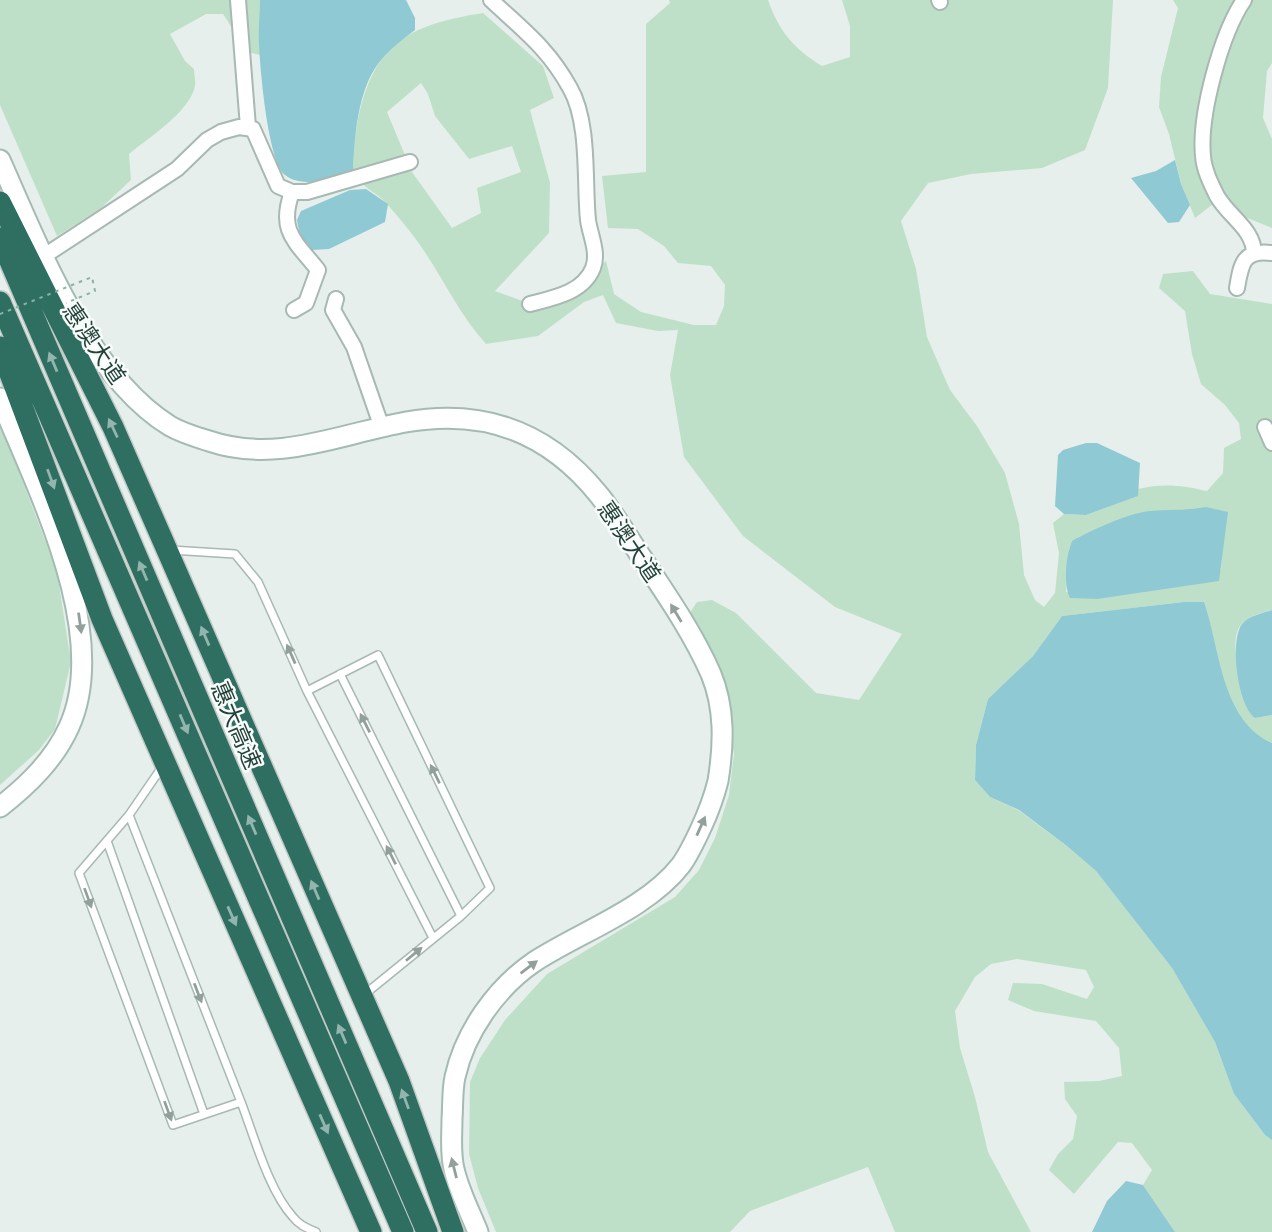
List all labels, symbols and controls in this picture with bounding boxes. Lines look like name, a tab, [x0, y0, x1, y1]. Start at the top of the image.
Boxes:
street label: 惠澳大道	[56, 296, 134, 390]
one-way arrow	[47, 352, 59, 372]
one-way arrow	[107, 418, 119, 438]
one-way arrow	[46, 469, 57, 490]
street label: 惠澳大道	[591, 494, 669, 588]
one-way arrow	[137, 561, 149, 581]
one-way arrow	[670, 603, 683, 623]
one-way arrow	[74, 612, 85, 634]
one-way arrow	[199, 626, 211, 646]
one-way arrow	[285, 644, 297, 664]
street label: 惠大高速	[204, 676, 270, 774]
one-way arrow	[359, 713, 370, 733]
one-way arrow	[179, 714, 190, 735]
one-way arrow	[429, 763, 440, 784]
one-way arrow	[246, 815, 258, 835]
one-way arrow	[696, 816, 707, 837]
one-way arrow	[386, 845, 397, 865]
one-way arrow	[309, 880, 321, 900]
one-way arrow	[83, 888, 94, 909]
one-way arrow	[227, 905, 238, 926]
one-way arrow	[405, 946, 423, 961]
one-way arrow	[520, 960, 538, 974]
one-way arrow	[193, 982, 204, 1003]
one-way arrow	[336, 1023, 347, 1044]
one-way arrow	[399, 1088, 410, 1109]
one-way arrow	[162, 1101, 173, 1122]
one-way arrow	[318, 1114, 330, 1134]
one-way arrow	[448, 1157, 459, 1179]

